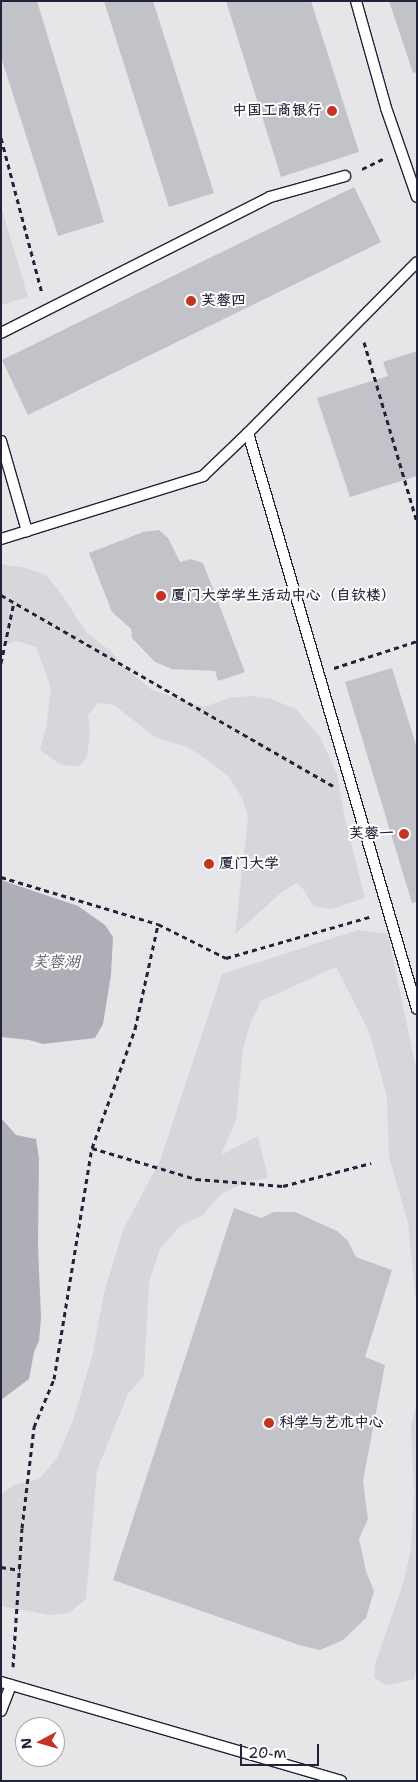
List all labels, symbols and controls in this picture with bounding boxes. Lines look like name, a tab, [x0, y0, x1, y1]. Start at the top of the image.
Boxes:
place label: 中国工商银行	[232, 102, 322, 120]
marker: 中国工商银行	[326, 105, 338, 117]
place label: 芙蓉四	[201, 292, 246, 310]
marker: 芙蓉四	[185, 295, 197, 307]
place label: 厦门大学学生活动中心（自钦楼）	[171, 587, 396, 605]
marker: 厦门大学学生活动中心（自钦楼）	[155, 590, 167, 602]
place label: 芙蓉一	[349, 825, 394, 843]
marker: 芙蓉一	[398, 828, 410, 840]
place label: 厦门大学	[219, 855, 279, 873]
marker: 厦门大学	[203, 858, 215, 870]
water label: 芙蓉湖	[32, 952, 80, 972]
place label: 科学与艺术中心	[279, 1414, 384, 1432]
marker: 科学与艺术中心	[263, 1417, 275, 1429]
north arrow	[15, 1717, 65, 1767]
scale bar	[243, 1734, 322, 1766]
text: N	[17, 1737, 36, 1750]
text: 20 m	[248, 1743, 287, 1763]

